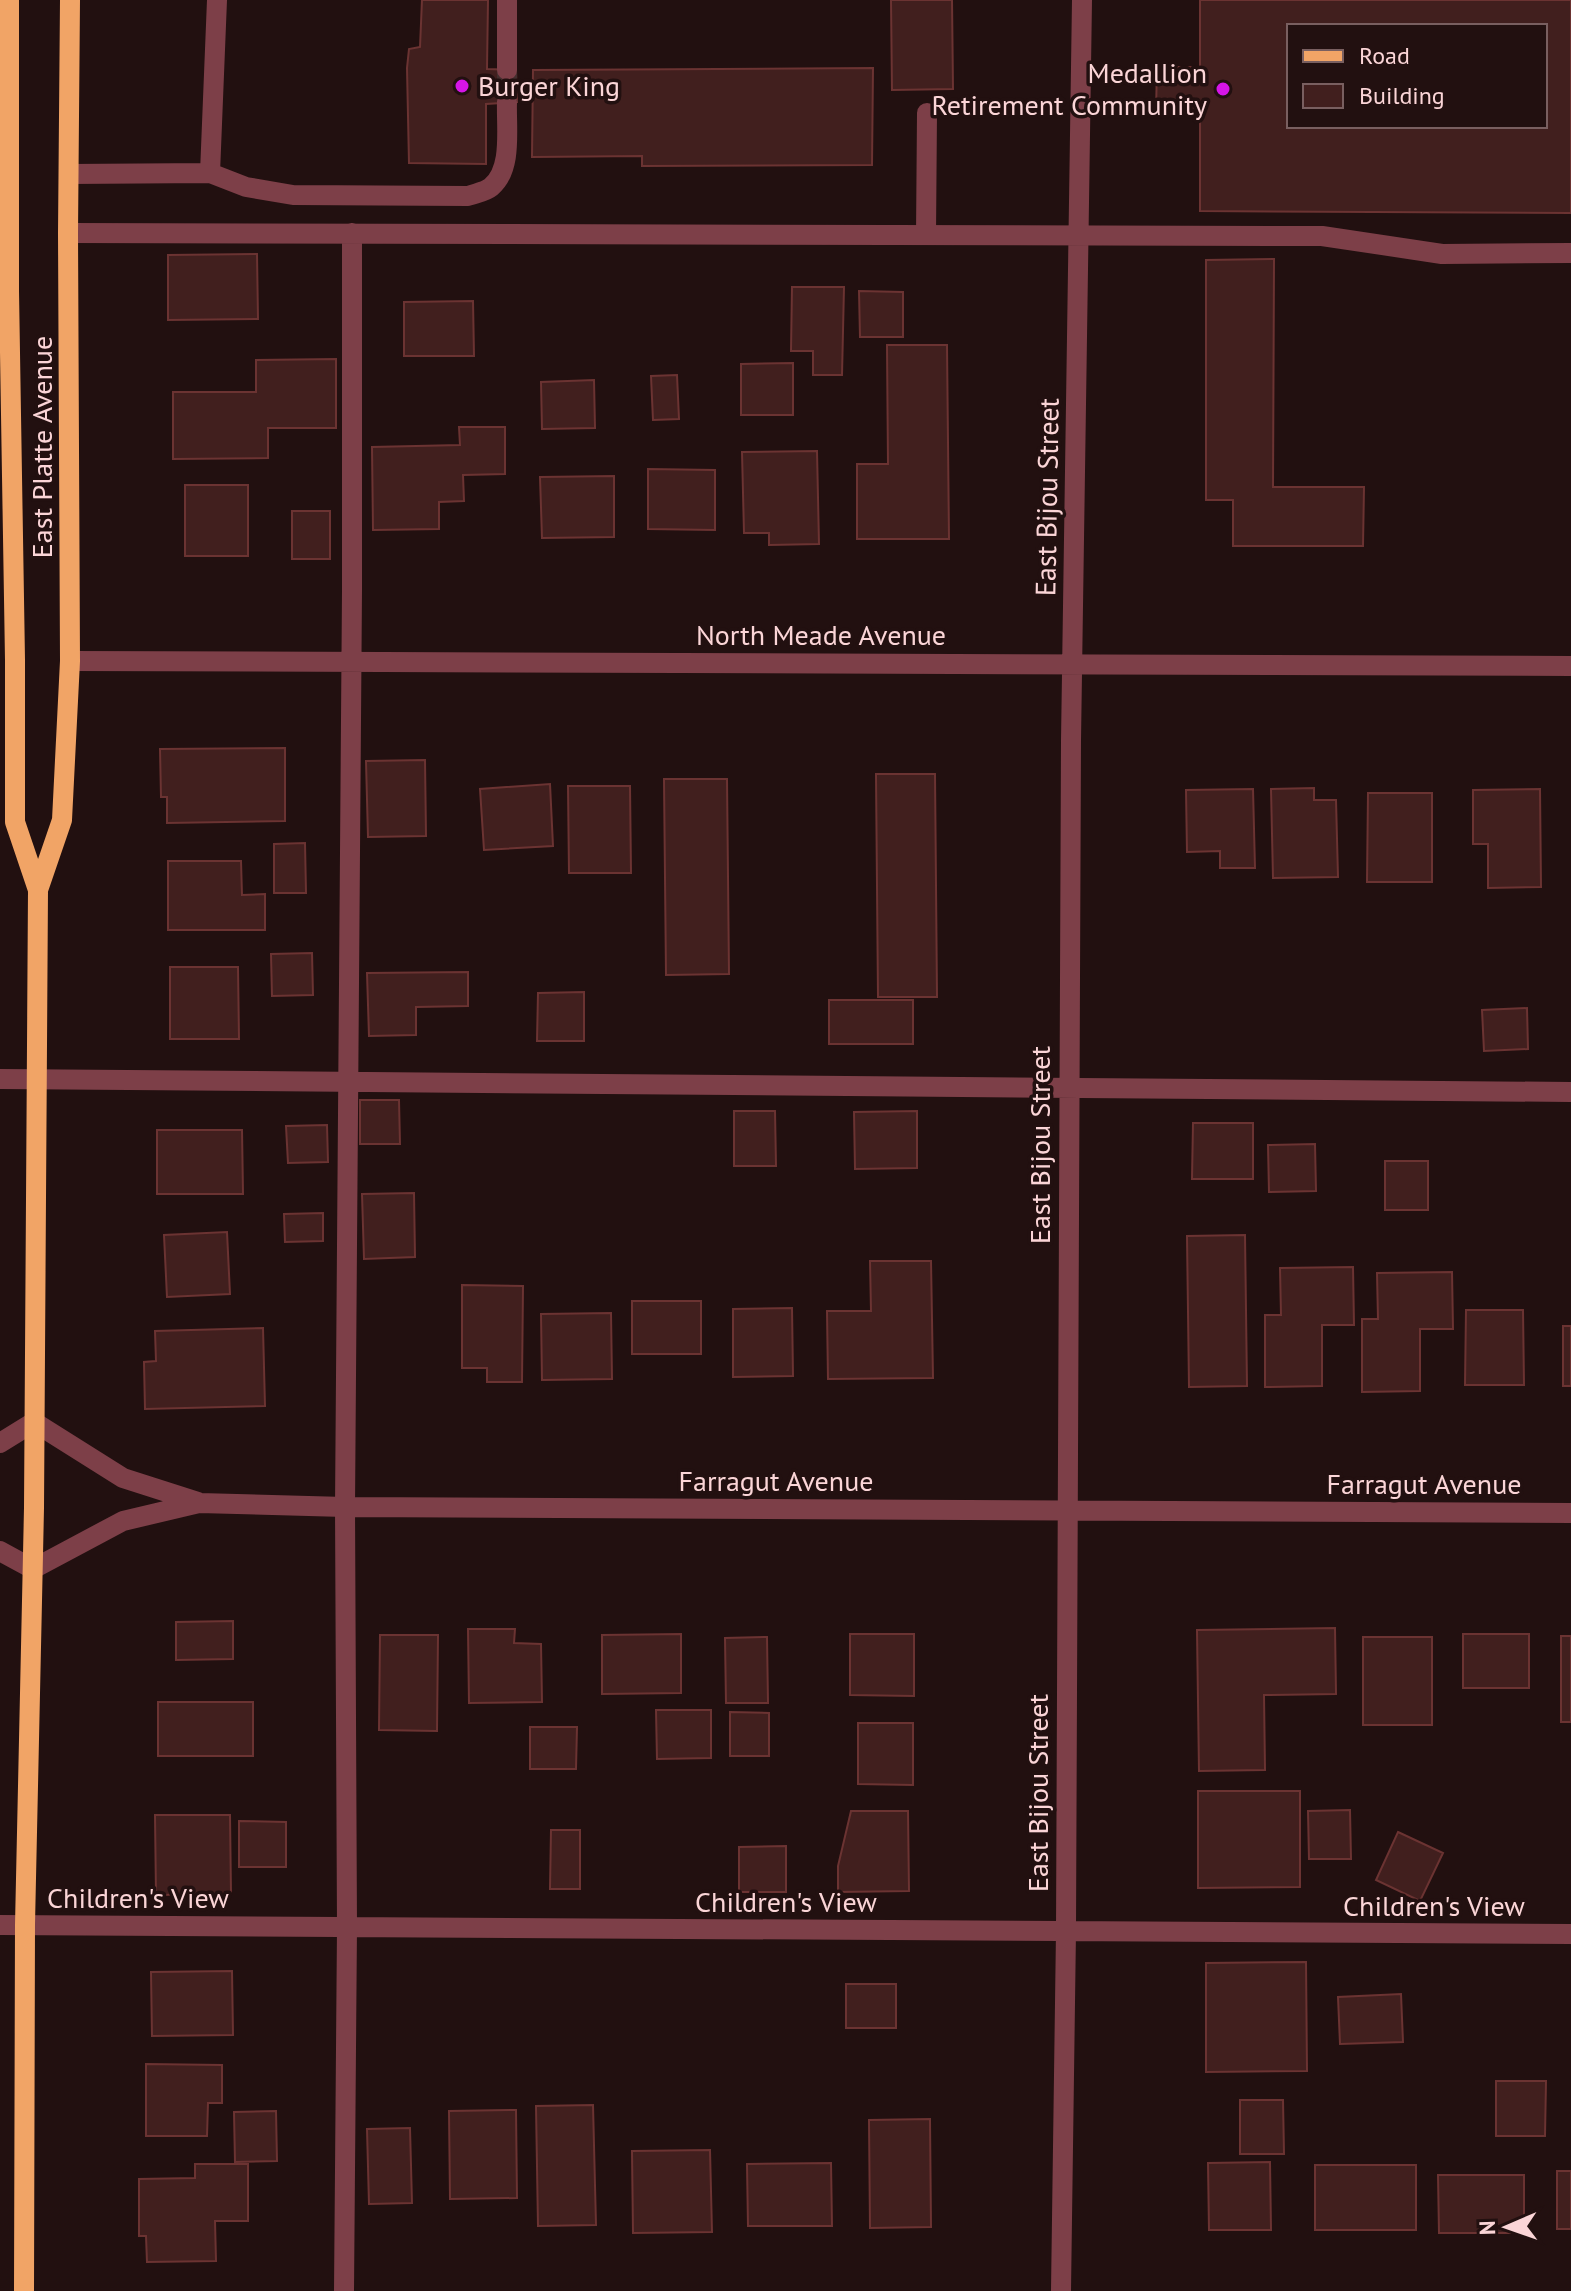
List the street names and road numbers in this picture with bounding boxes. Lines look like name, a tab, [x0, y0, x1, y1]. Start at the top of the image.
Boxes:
street label: East Platte Avenue	[23, 336, 60, 558]
street label: East Bijou Street	[1026, 397, 1067, 596]
street label: North Meade Avenue	[696, 616, 946, 653]
street label: East Bijou Street	[1021, 1045, 1058, 1244]
street label: Farragut Avenue	[679, 1462, 873, 1499]
street label: Farragut Avenue	[1327, 1465, 1521, 1502]
street label: East Bijou Street	[1019, 1693, 1056, 1892]
street label: Children's View	[47, 1879, 229, 1916]
street label: Children's View	[695, 1883, 877, 1920]
street label: Children's View	[1343, 1887, 1525, 1924]

